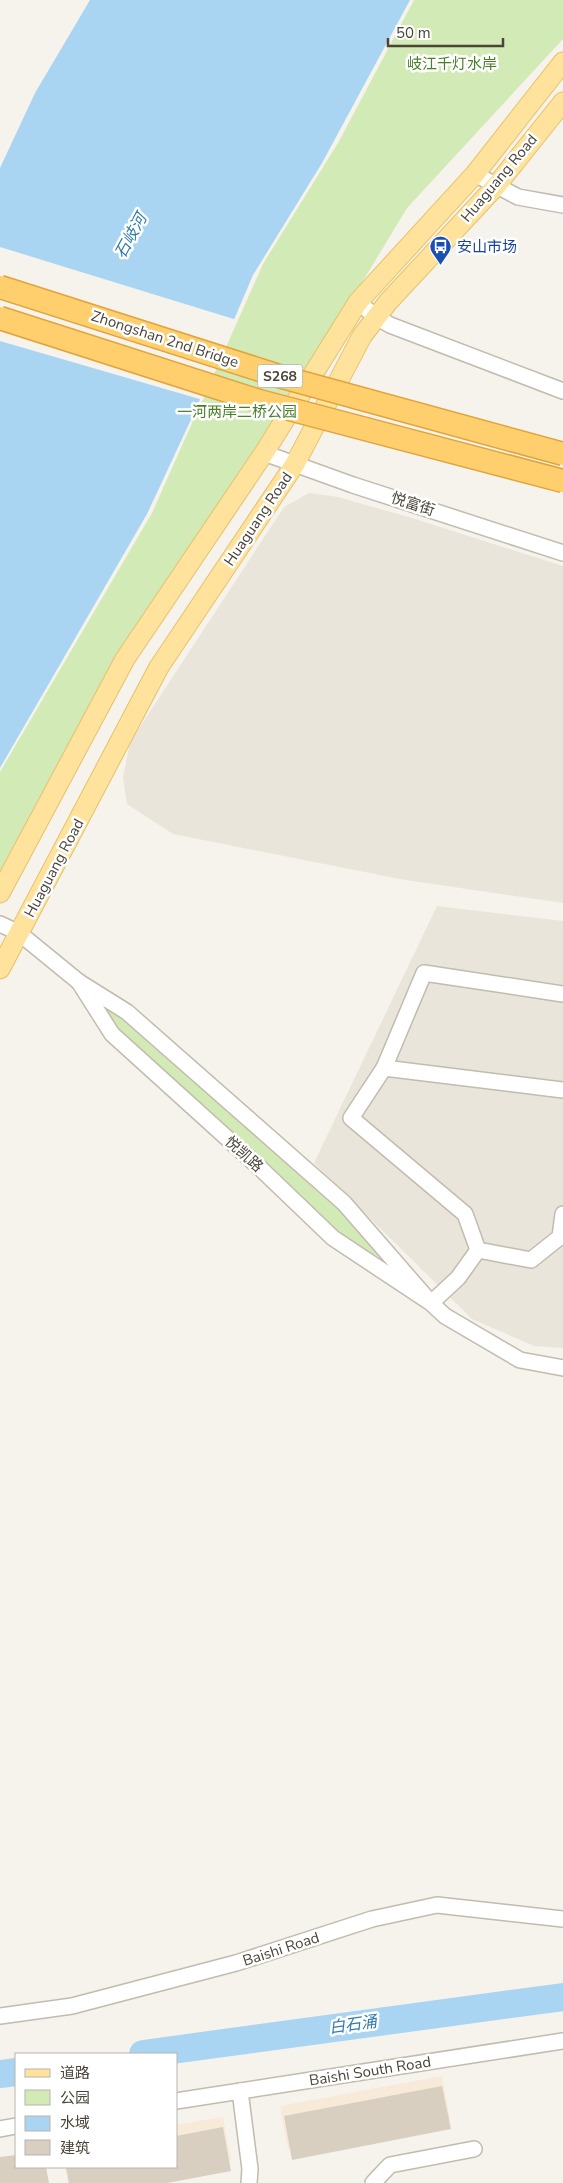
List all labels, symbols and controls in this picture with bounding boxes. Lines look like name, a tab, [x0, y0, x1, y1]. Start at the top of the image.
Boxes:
scale bar	[388, 15, 503, 47]
text: 50 m	[396, 23, 431, 43]
park label: 岐江千灯水岸	[407, 54, 497, 74]
street label: Huaguang Road	[456, 130, 542, 226]
water label: 石岐河	[110, 207, 154, 262]
bus stop icon: 安山市场	[429, 235, 453, 266]
place label: 安山市场	[457, 237, 517, 257]
street label: Zhongshan 2nd Bridge	[89, 306, 241, 372]
road number: S268	[258, 364, 302, 388]
park label: 一河两岸二桥公园	[177, 402, 297, 422]
street label: Huaguang Road	[219, 468, 297, 570]
street label: 悦富街	[389, 488, 437, 520]
street label: Huaguang Road	[20, 815, 88, 921]
street label: 悦凯路	[221, 1132, 267, 1176]
street label: Baishi Road	[240, 1927, 322, 1971]
water label: 白石涌	[328, 2010, 380, 2039]
street label: Baishi South Road	[308, 2051, 432, 2091]
legend	[15, 2053, 178, 2168]
text: 道路	[60, 2063, 90, 2083]
text: 公园	[60, 2088, 90, 2108]
text: 水域	[60, 2113, 90, 2133]
text: 建筑	[60, 2138, 90, 2158]

